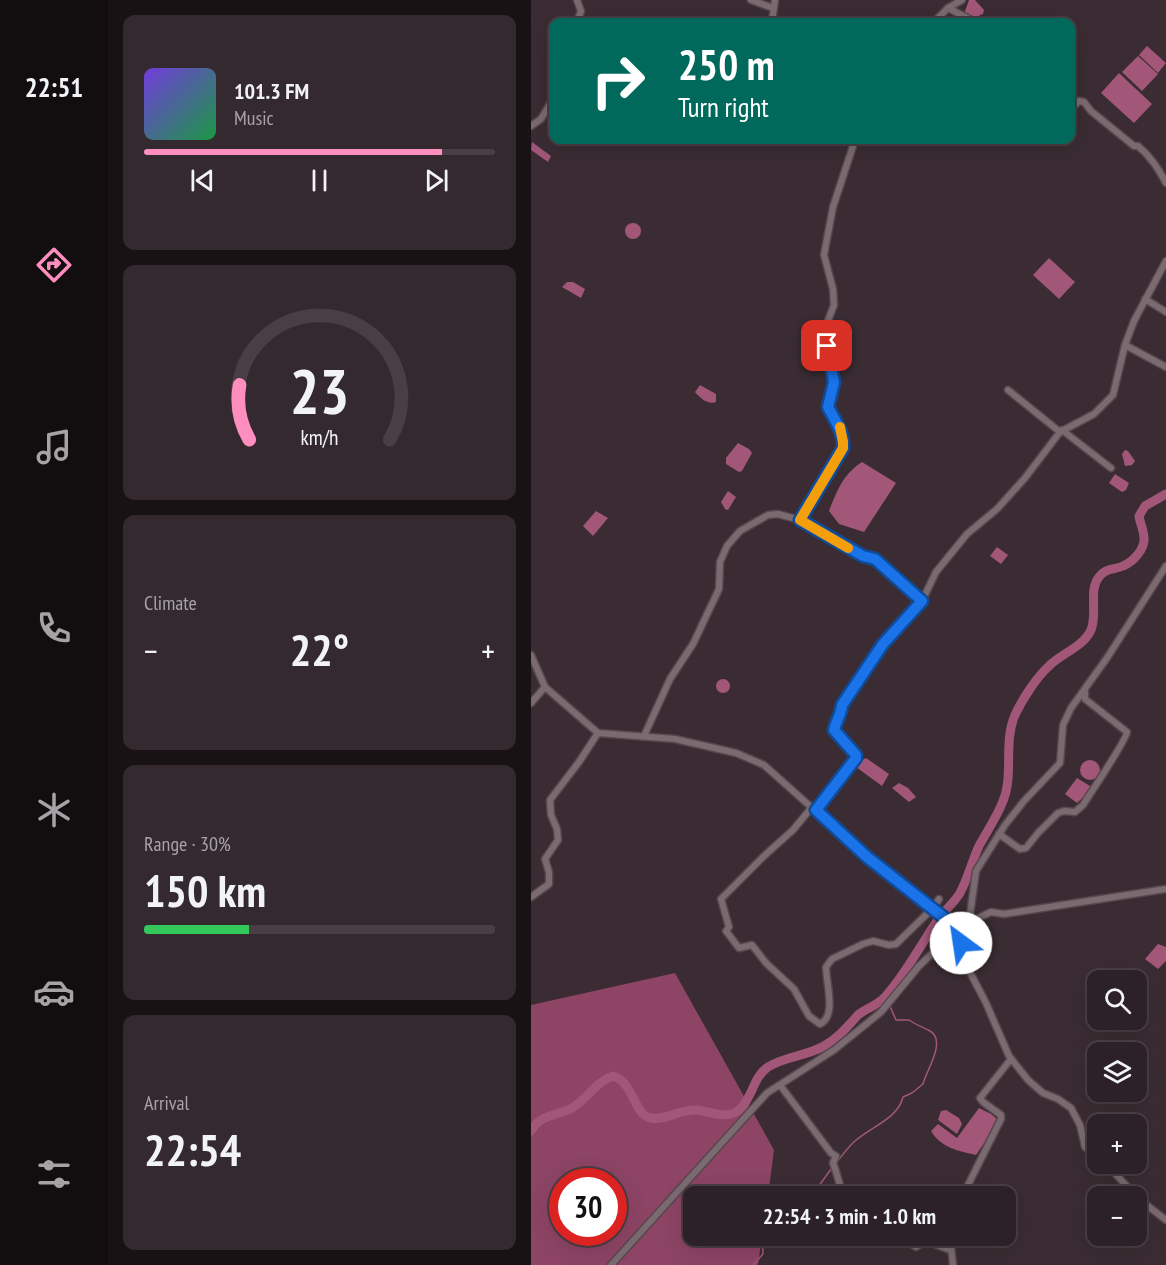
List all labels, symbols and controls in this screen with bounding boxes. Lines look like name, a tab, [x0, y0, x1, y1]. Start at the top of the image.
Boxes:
text: 250 m	[678, 37, 775, 92]
icon: right	[579, 42, 657, 120]
text: 22:51	[25, 70, 83, 104]
text: 101.3 FM	[234, 77, 309, 105]
text: Turn right	[678, 90, 769, 124]
text: Music	[234, 105, 274, 131]
icon: previous	[186, 164, 219, 197]
icon: pause	[303, 164, 336, 197]
icon: next	[420, 164, 453, 197]
icon: directions	[33, 244, 75, 286]
pin	[801, 320, 852, 371]
icon: arrive	[810, 329, 843, 362]
text: 23	[290, 350, 349, 431]
text: km/h	[300, 423, 339, 451]
icon: music	[33, 426, 75, 468]
text: Climate	[144, 590, 197, 616]
icon: phone	[33, 607, 75, 649]
text: 22°	[290, 620, 349, 678]
text: −	[144, 629, 158, 672]
text: +	[481, 629, 495, 672]
icon: climate	[33, 789, 75, 831]
text: Range · 30%	[144, 831, 231, 857]
text: 150 km	[144, 861, 266, 919]
position arrow	[929, 911, 993, 975]
map controls	[1087, 970, 1147, 1246]
button: search	[1087, 970, 1147, 1030]
icon: car	[33, 971, 75, 1013]
button: layers	[1087, 1042, 1147, 1102]
text: Arrival	[144, 1090, 189, 1116]
button: +	[1087, 1114, 1147, 1174]
text: 22:54	[144, 1120, 241, 1178]
icon: filters	[33, 1153, 75, 1195]
speed limit sign: 30	[549, 1168, 627, 1246]
button: −	[1087, 1186, 1147, 1246]
text: 22:54 · 3 min · 1.0 km	[763, 1202, 936, 1230]

